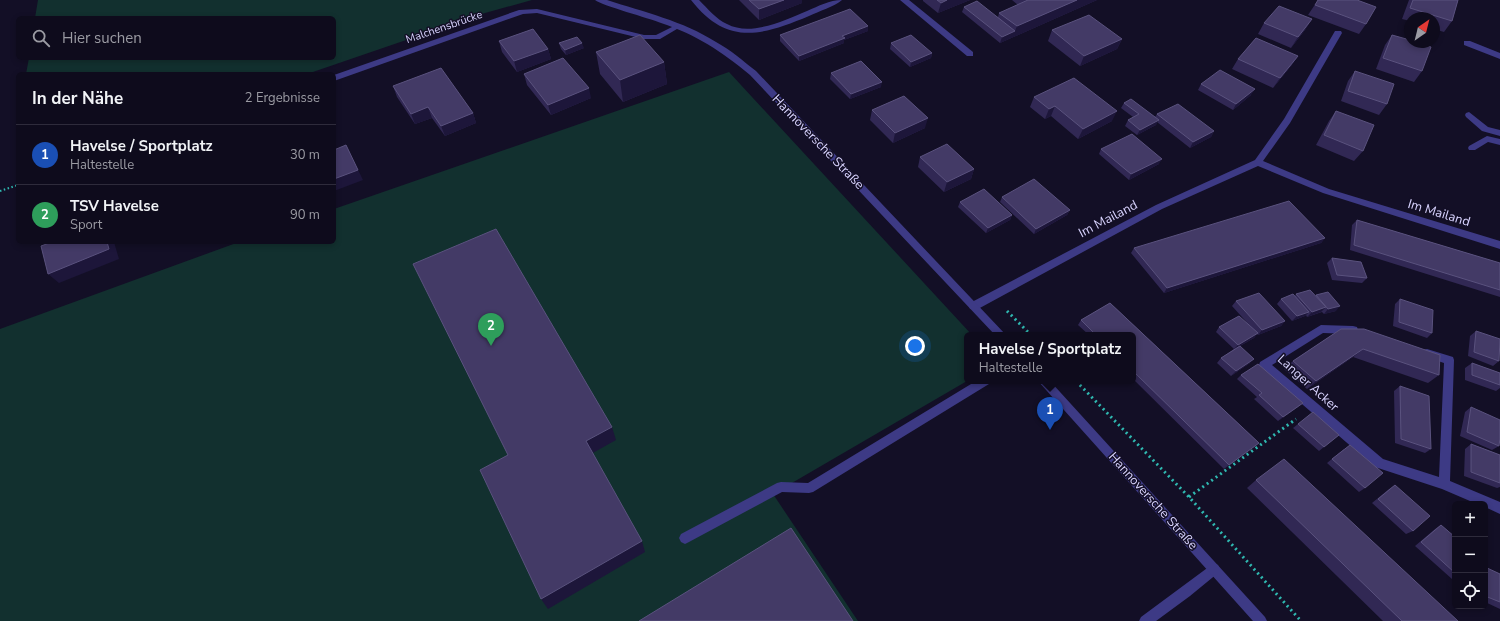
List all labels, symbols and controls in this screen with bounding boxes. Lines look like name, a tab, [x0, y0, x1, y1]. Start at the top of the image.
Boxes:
street label: Malchensbrücke	[404, 7, 484, 47]
north arrow	[1404, 12, 1440, 48]
search box	[16, 16, 336, 60]
icon: search	[30, 27, 52, 49]
text: Hier suchen	[62, 28, 142, 48]
text: In der Nähe	[32, 87, 123, 110]
text: 2 Ergebnisse	[245, 89, 320, 107]
street label: Hannoversche Straße	[768, 91, 868, 193]
text: Havelse / Sportplatz	[70, 136, 213, 156]
text: 1	[41, 146, 49, 164]
text: 30 m	[290, 146, 320, 164]
text: Haltestelle	[70, 156, 134, 174]
street label: Im Mailand	[1406, 195, 1472, 231]
text: TSV Havelse	[70, 196, 159, 216]
street label: Im Mailand	[1075, 196, 1141, 242]
text: 2	[41, 206, 49, 224]
text: 90 m	[290, 206, 320, 224]
text: Sport	[70, 216, 102, 234]
pin: 2	[478, 313, 504, 346]
popup	[964, 332, 1136, 384]
your location	[905, 336, 925, 356]
text: Havelse / Sportplatz	[979, 339, 1121, 359]
street label: Langer Acker	[1273, 350, 1343, 416]
text: Haltestelle	[979, 359, 1043, 377]
pin: 1	[1037, 397, 1063, 430]
street label: Hannoversche Straße	[1104, 448, 1202, 554]
map controls	[1452, 501, 1488, 609]
button: +	[1452, 501, 1488, 537]
button: −	[1452, 537, 1488, 573]
button: locate	[1452, 573, 1488, 609]

